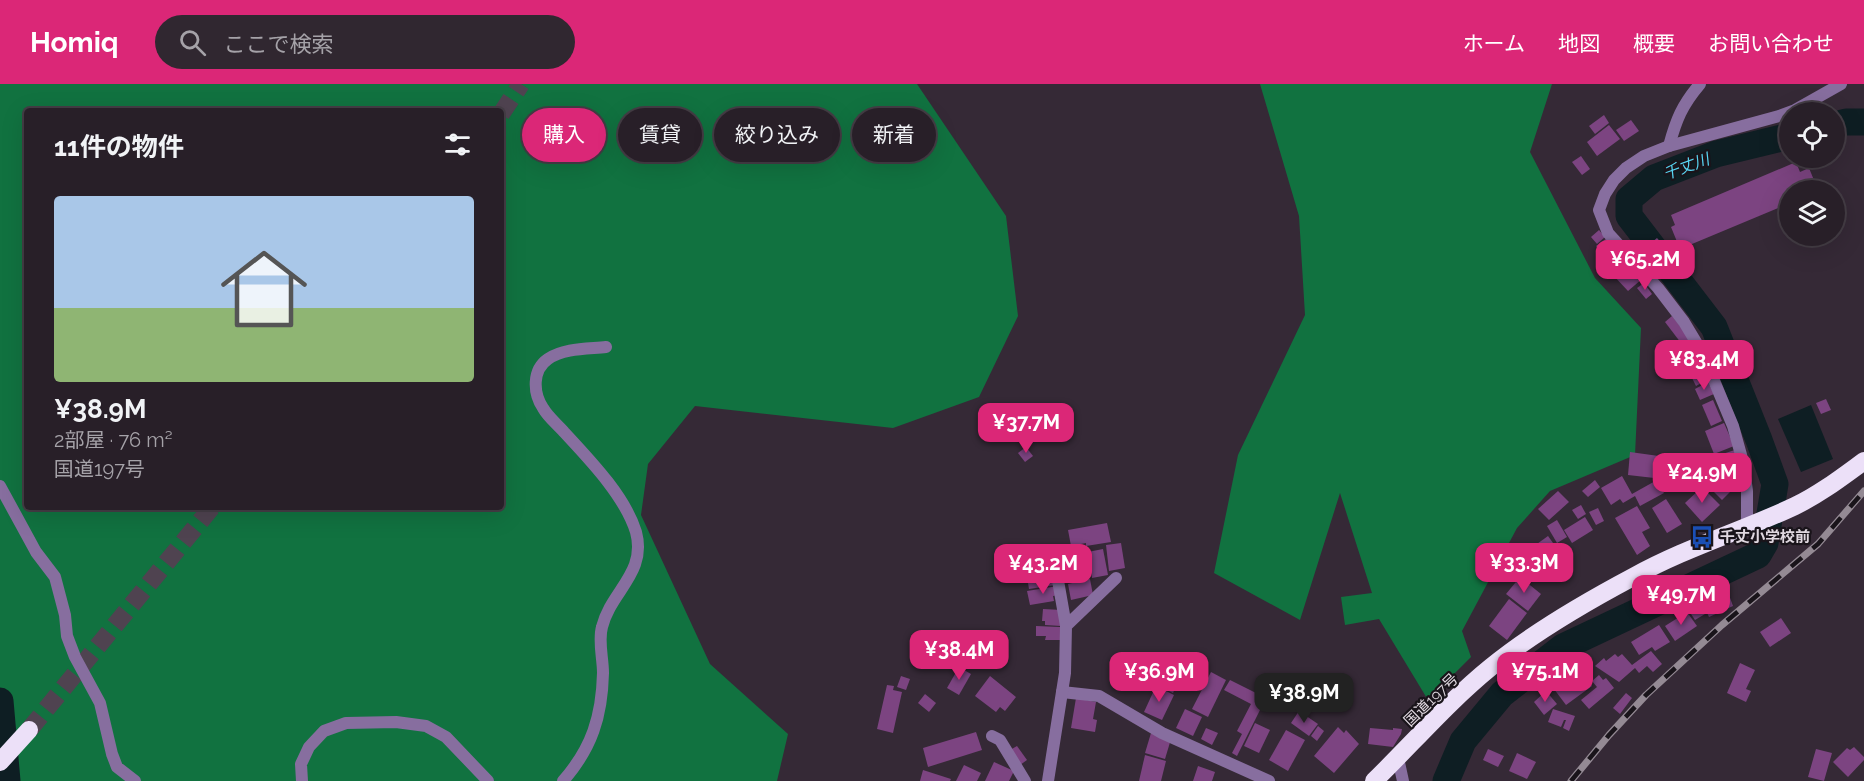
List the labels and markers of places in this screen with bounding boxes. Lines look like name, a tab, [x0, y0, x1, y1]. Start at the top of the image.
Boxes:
pin: ¥65.2M	[1596, 240, 1694, 291]
pin: ¥83.4M	[1655, 340, 1753, 391]
pin: ¥37.7M	[977, 403, 1075, 454]
pin: ¥24.9M	[1653, 453, 1751, 504]
bus stop icon: 千丈小学校前	[1689, 524, 1715, 550]
place label: 千丈小学校前	[1720, 528, 1810, 546]
pin: ¥33.3M	[1475, 543, 1573, 594]
pin: ¥43.2M	[994, 544, 1092, 595]
pin: ¥49.7M	[1632, 575, 1730, 626]
pin: ¥38.4M	[910, 630, 1008, 681]
pin: ¥36.9M	[1110, 652, 1208, 703]
pin: ¥75.1M	[1496, 652, 1594, 703]
pin: ¥38.9M	[1255, 673, 1353, 724]

